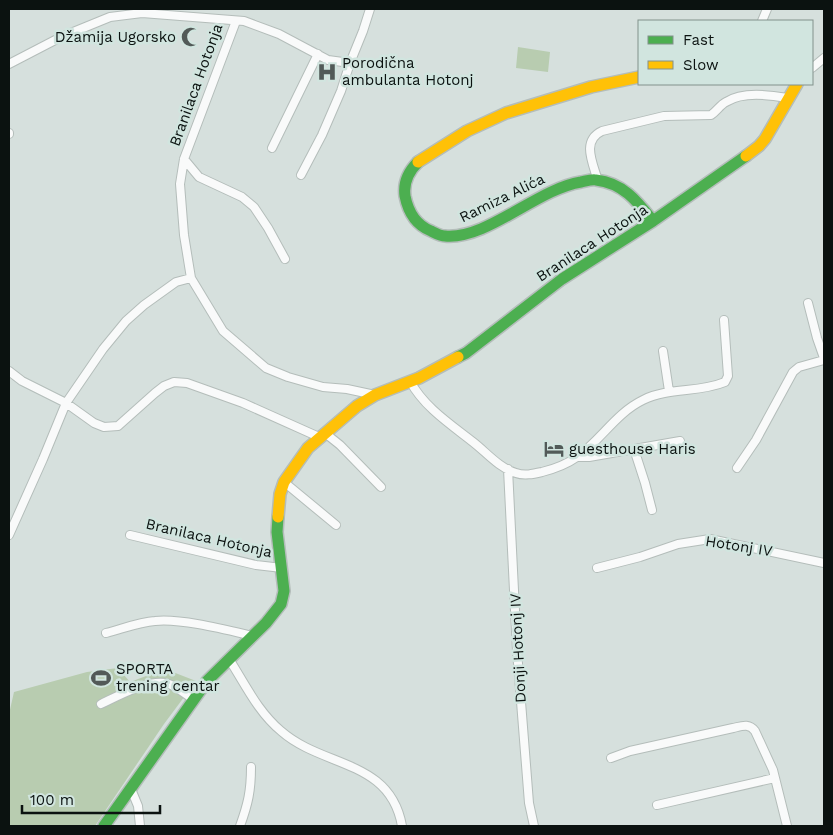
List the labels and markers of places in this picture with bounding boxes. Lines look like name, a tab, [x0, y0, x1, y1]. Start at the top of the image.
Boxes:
mosque icon: Džamija Ugorsko	[180, 26, 202, 48]
place label: Džamija Ugorsko	[55, 28, 176, 46]
place label: Porodična ambulanta Hotonj	[342, 54, 474, 89]
hospital icon: Porodična ambulanta Hotonj	[316, 61, 338, 83]
hotel icon: guesthouse Haris	[543, 438, 565, 460]
place label: guesthouse Haris	[569, 440, 696, 458]
place label: SPORTA trening centar	[116, 660, 220, 695]
sports icon: SPORTA trening centar	[90, 667, 112, 689]

